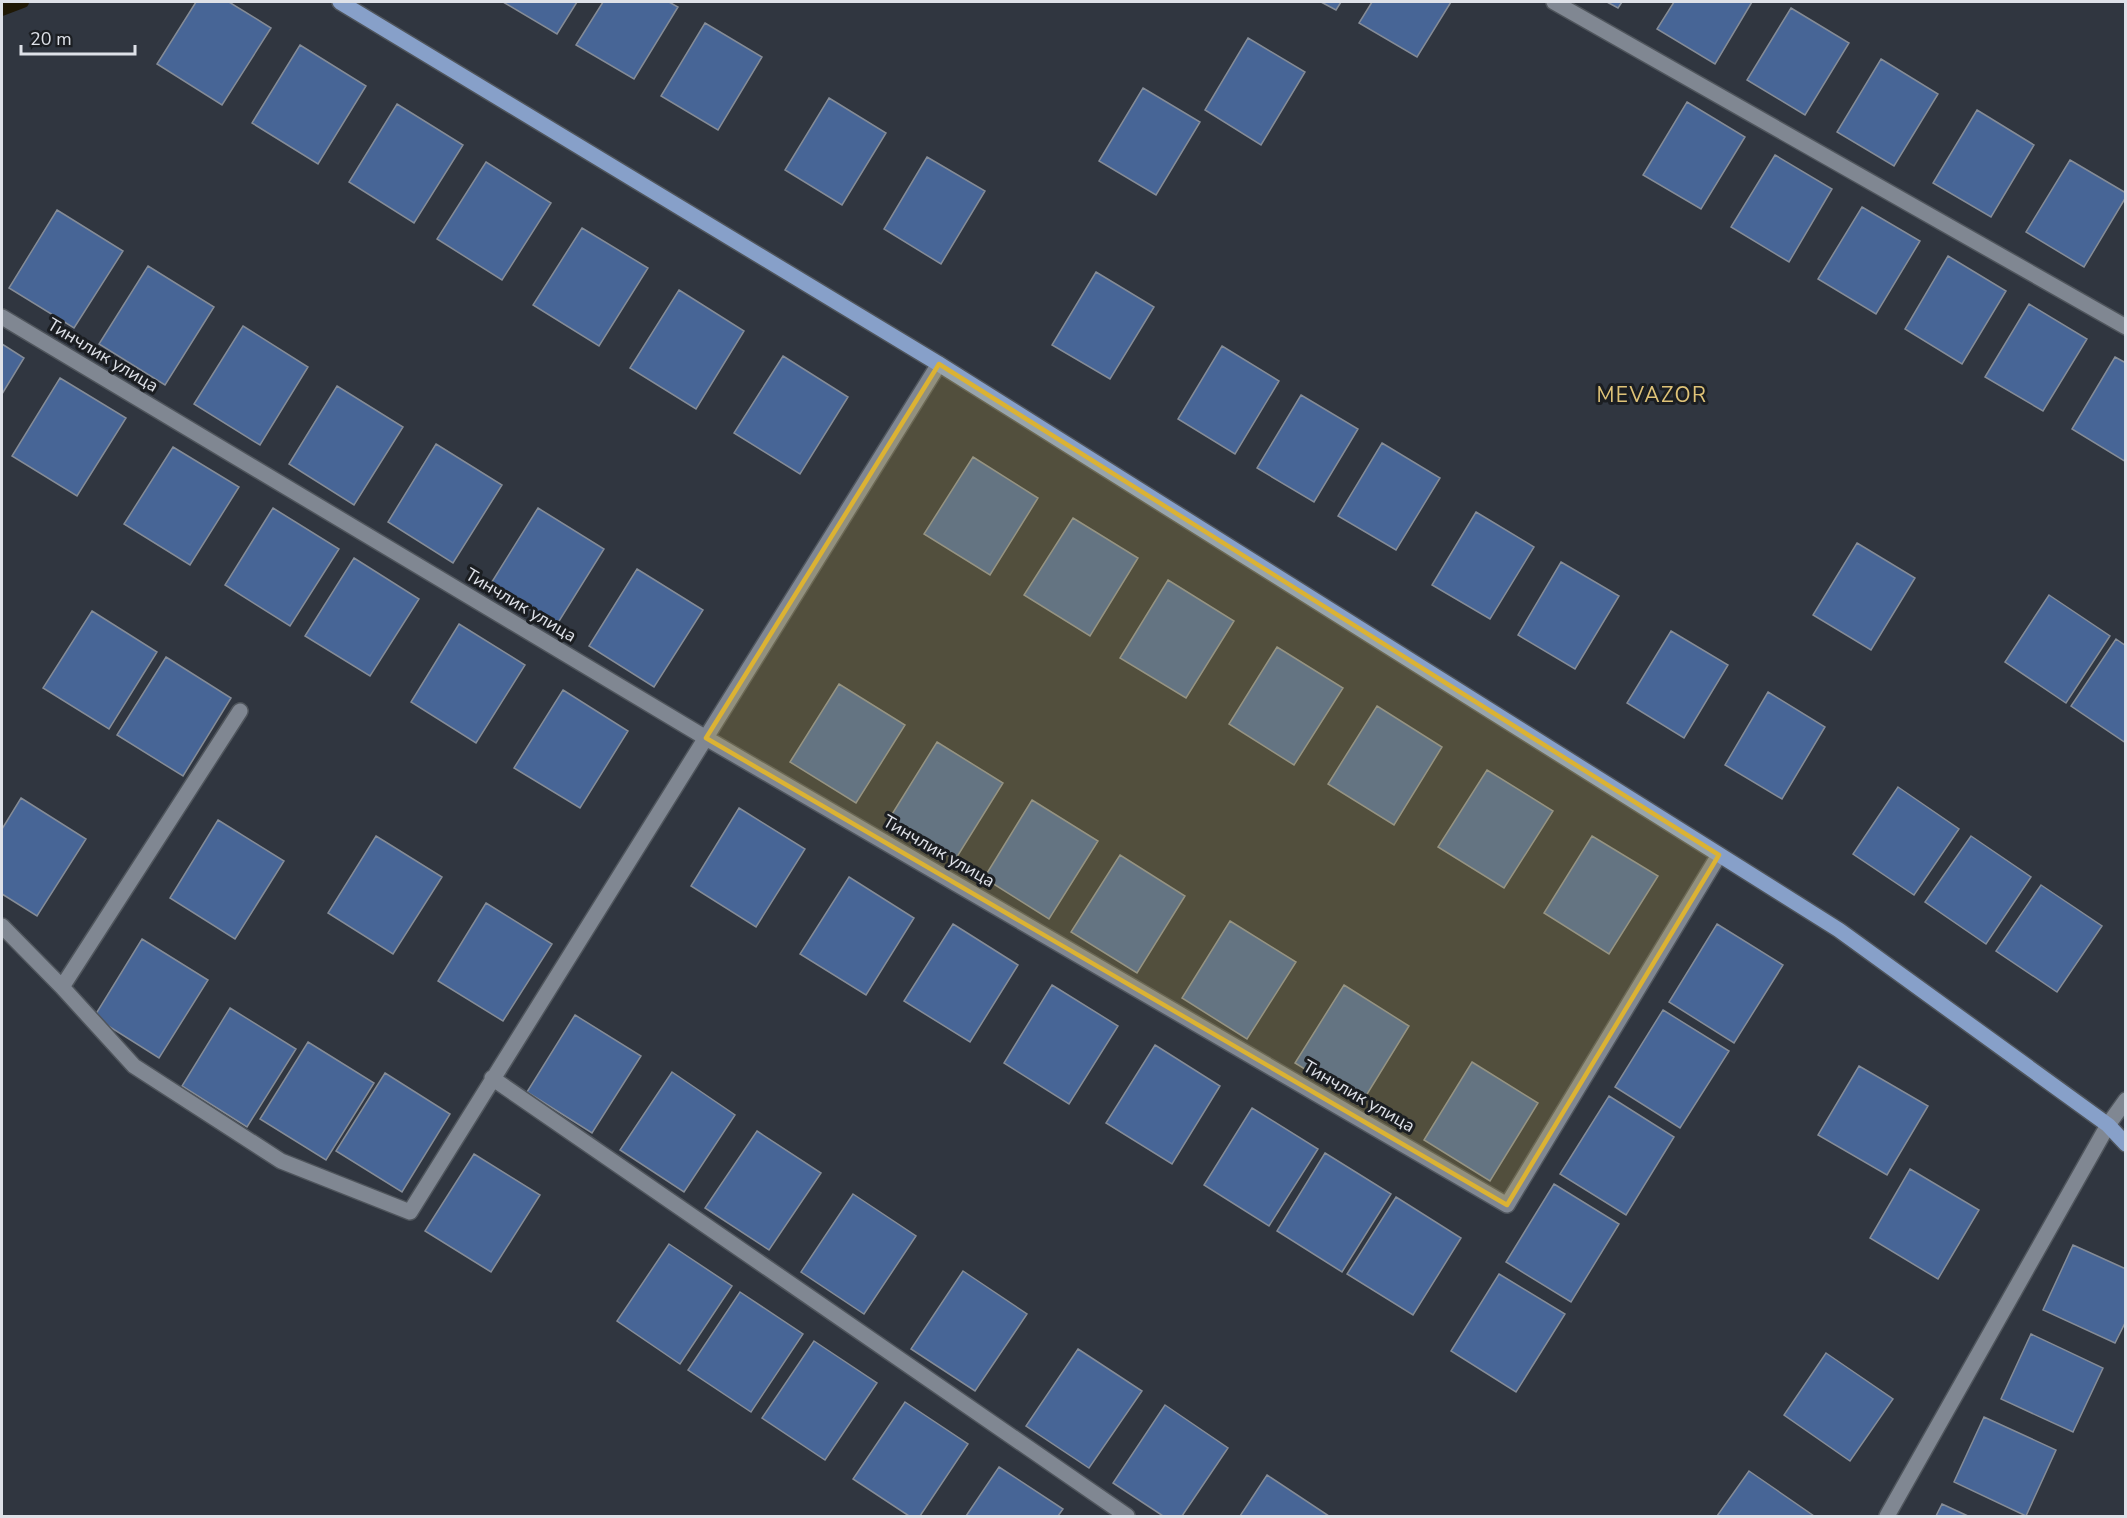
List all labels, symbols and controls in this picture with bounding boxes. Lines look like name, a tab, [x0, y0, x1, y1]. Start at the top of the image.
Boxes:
scale bar	[21, 18, 135, 56]
text: 20 m	[30, 27, 72, 51]
street label: Тинчлик улица	[43, 312, 163, 398]
district label: MEVAZOR	[1596, 381, 1708, 409]
street label: Тинчлик улица	[461, 562, 581, 648]
street label: Тинчлик улица	[879, 809, 999, 893]
street label: Тинчлик улица	[1299, 1054, 1419, 1138]

